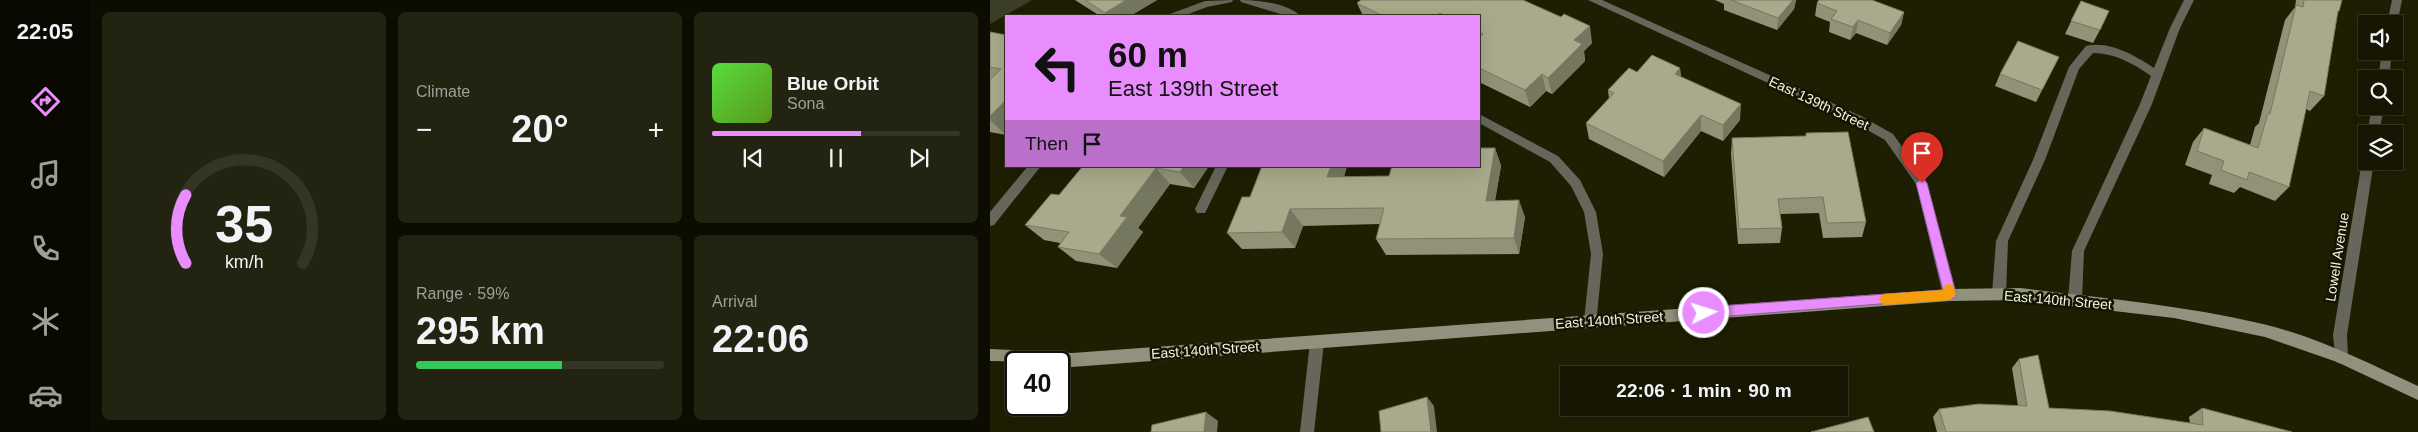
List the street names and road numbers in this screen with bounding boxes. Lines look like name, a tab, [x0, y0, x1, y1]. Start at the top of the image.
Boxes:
street label: East 139th Street	[1767, 73, 1871, 133]
street label: Lowell Avenue	[2322, 211, 2352, 303]
street label: East 140th Street	[2003, 287, 2113, 313]
street label: East 140th Street	[1554, 308, 1664, 332]
street label: East 140th Street	[1150, 338, 1260, 362]

